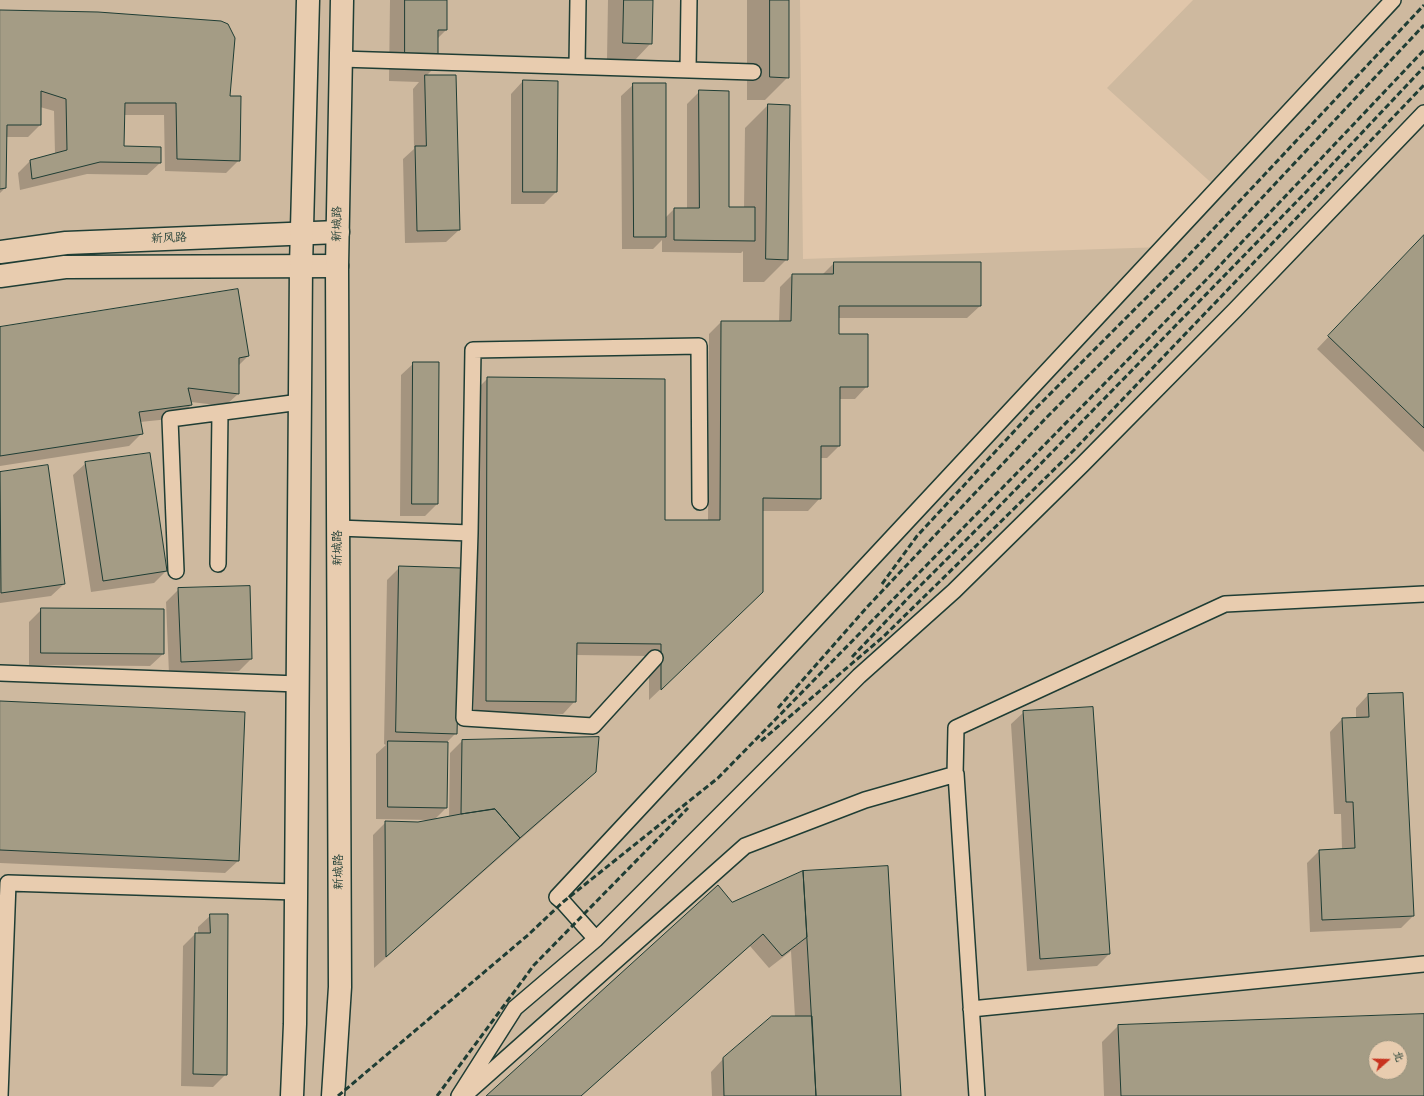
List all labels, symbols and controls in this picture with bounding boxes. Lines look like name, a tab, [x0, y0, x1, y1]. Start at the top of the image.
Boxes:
street label: 新城路	[330, 206, 346, 242]
street label: 新风路	[151, 231, 187, 247]
street label: 新城路	[331, 530, 345, 566]
street label: 新城路	[332, 854, 346, 890]
north arrow	[1368, 1040, 1408, 1080]
text: 北	[1390, 1048, 1408, 1064]

